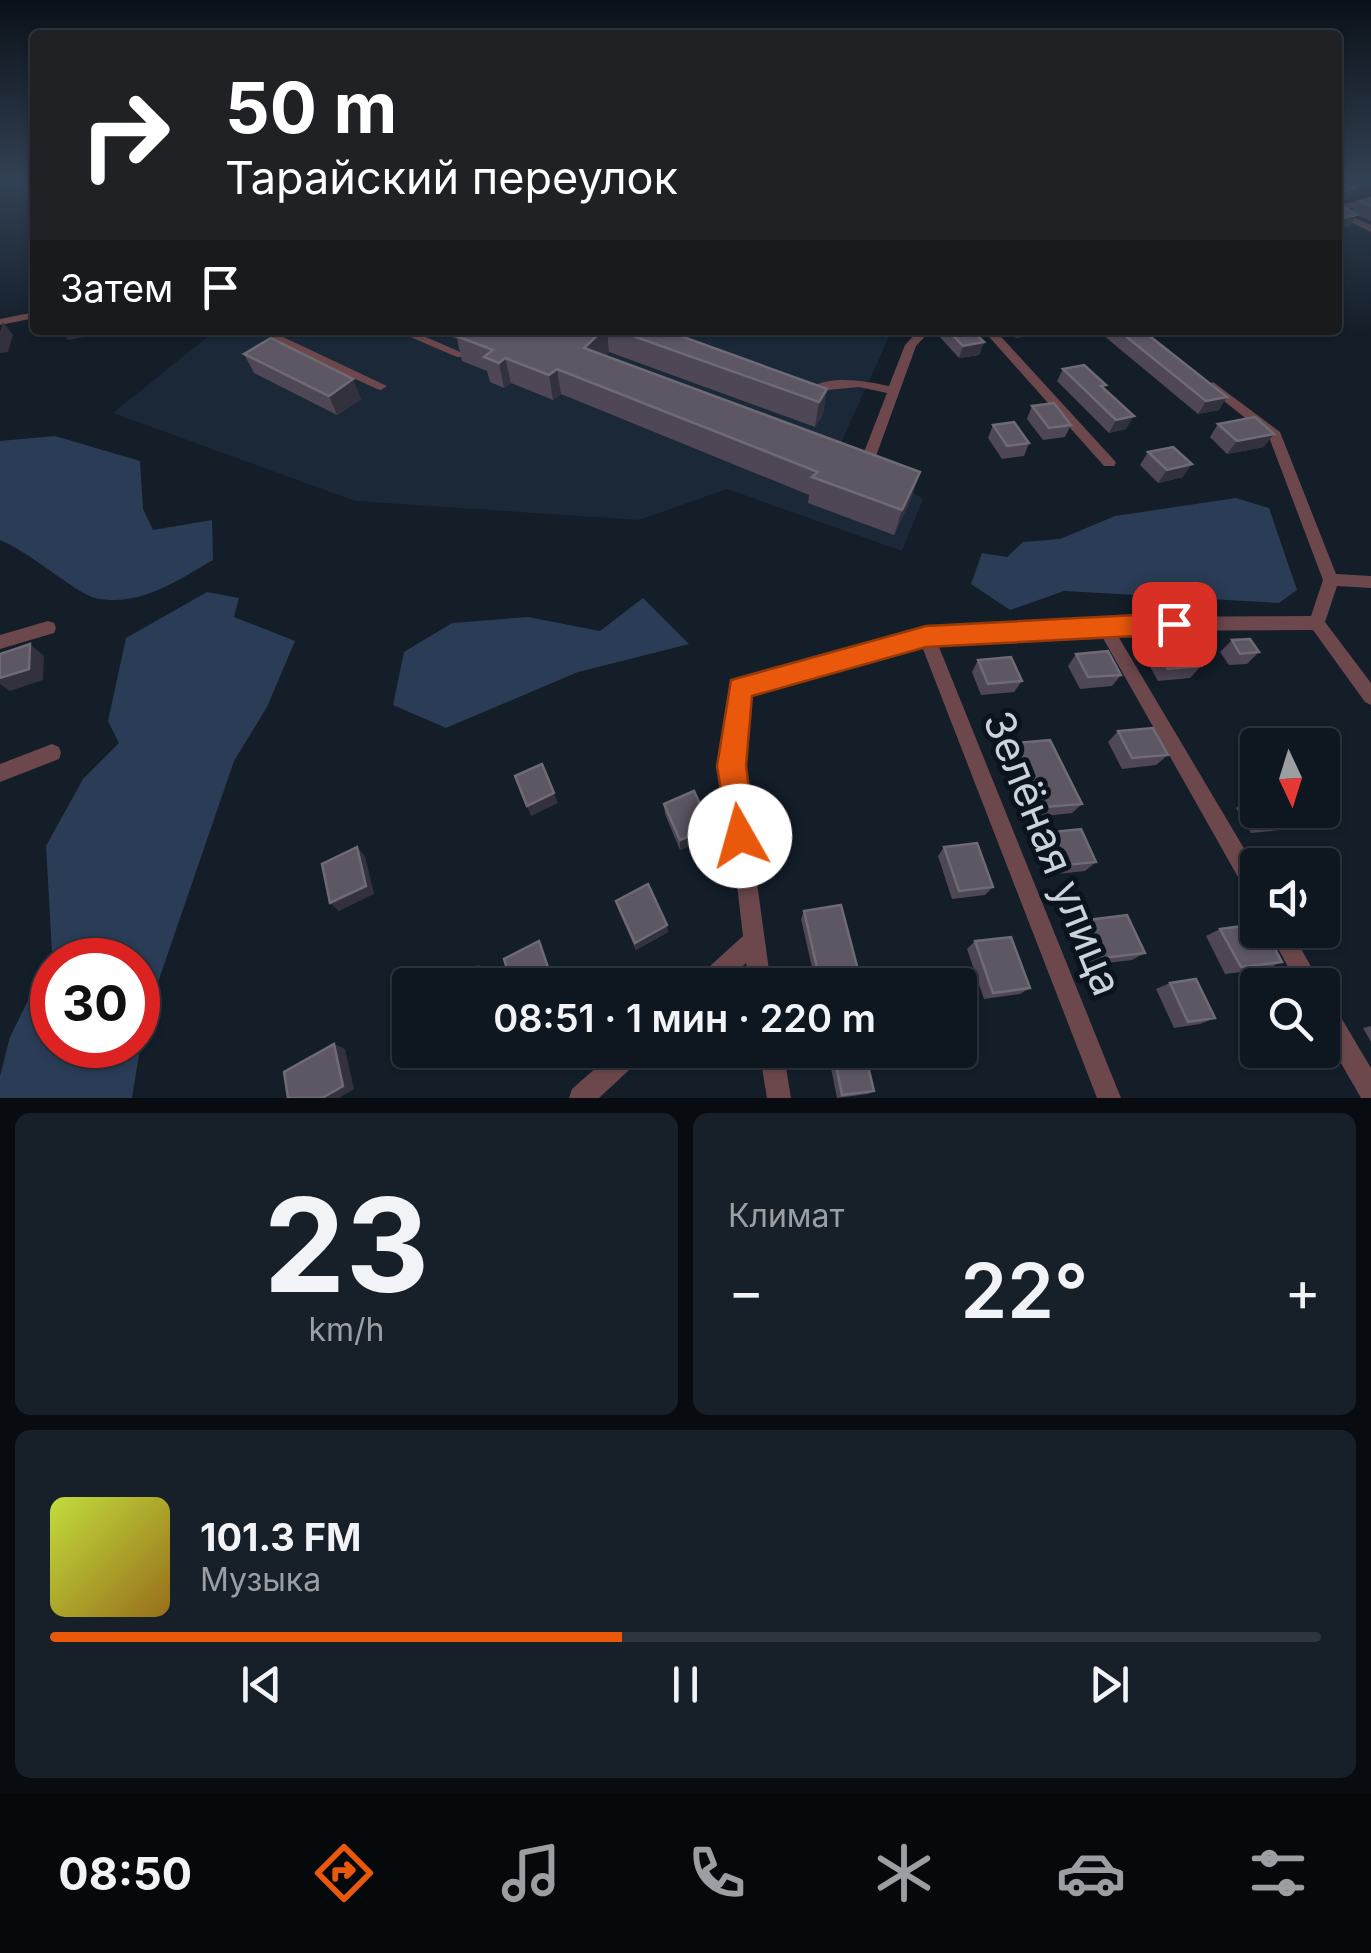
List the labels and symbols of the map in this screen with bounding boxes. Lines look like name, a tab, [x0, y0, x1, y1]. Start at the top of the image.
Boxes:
pin	[1132, 582, 1217, 667]
street label: Зелёная улица	[973, 703, 1134, 1002]
north arrow	[1240, 728, 1340, 828]
position arrow	[688, 784, 792, 888]
speed limit sign: 30	[30, 938, 160, 1068]

